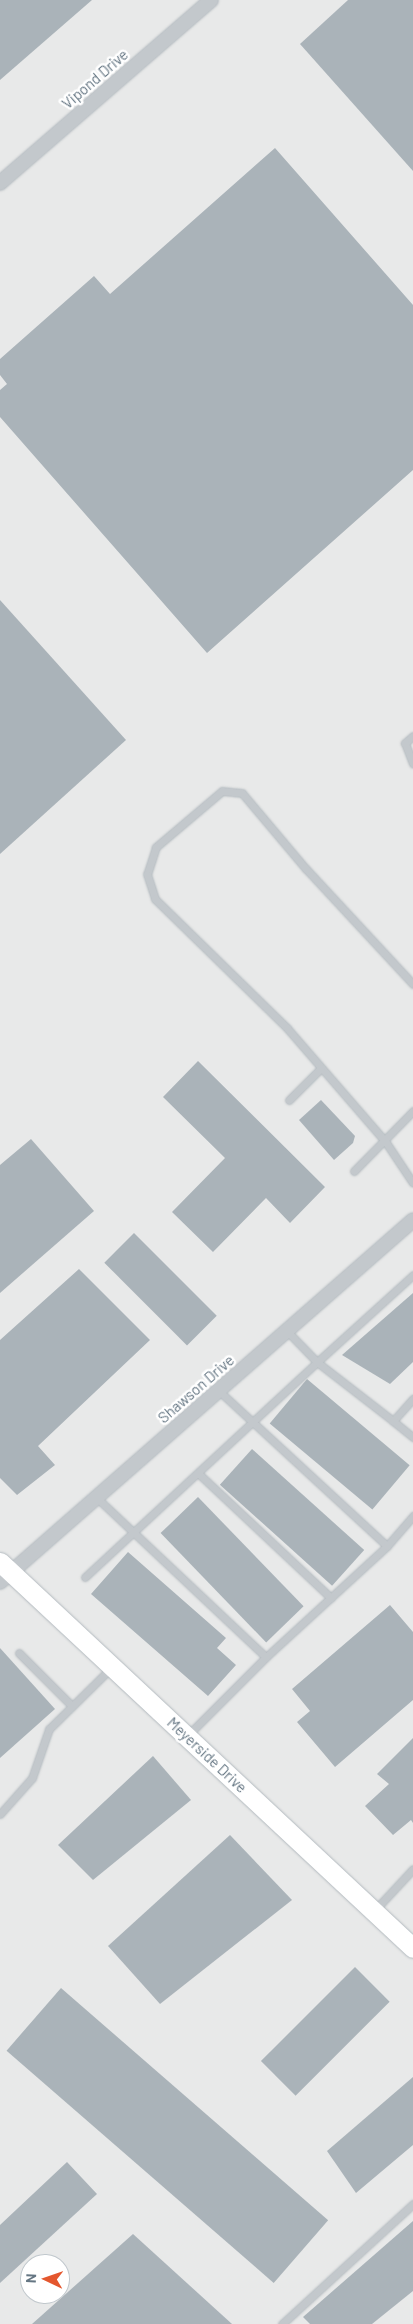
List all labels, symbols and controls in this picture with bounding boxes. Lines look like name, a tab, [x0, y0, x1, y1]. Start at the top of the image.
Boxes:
street label: Vipond Drive	[58, 45, 132, 113]
street label: Shawson Drive	[154, 1351, 238, 1427]
street label: Meyerside Drive	[163, 1714, 251, 1796]
north arrow	[20, 2254, 70, 2304]
text: N	[22, 2273, 39, 2283]

